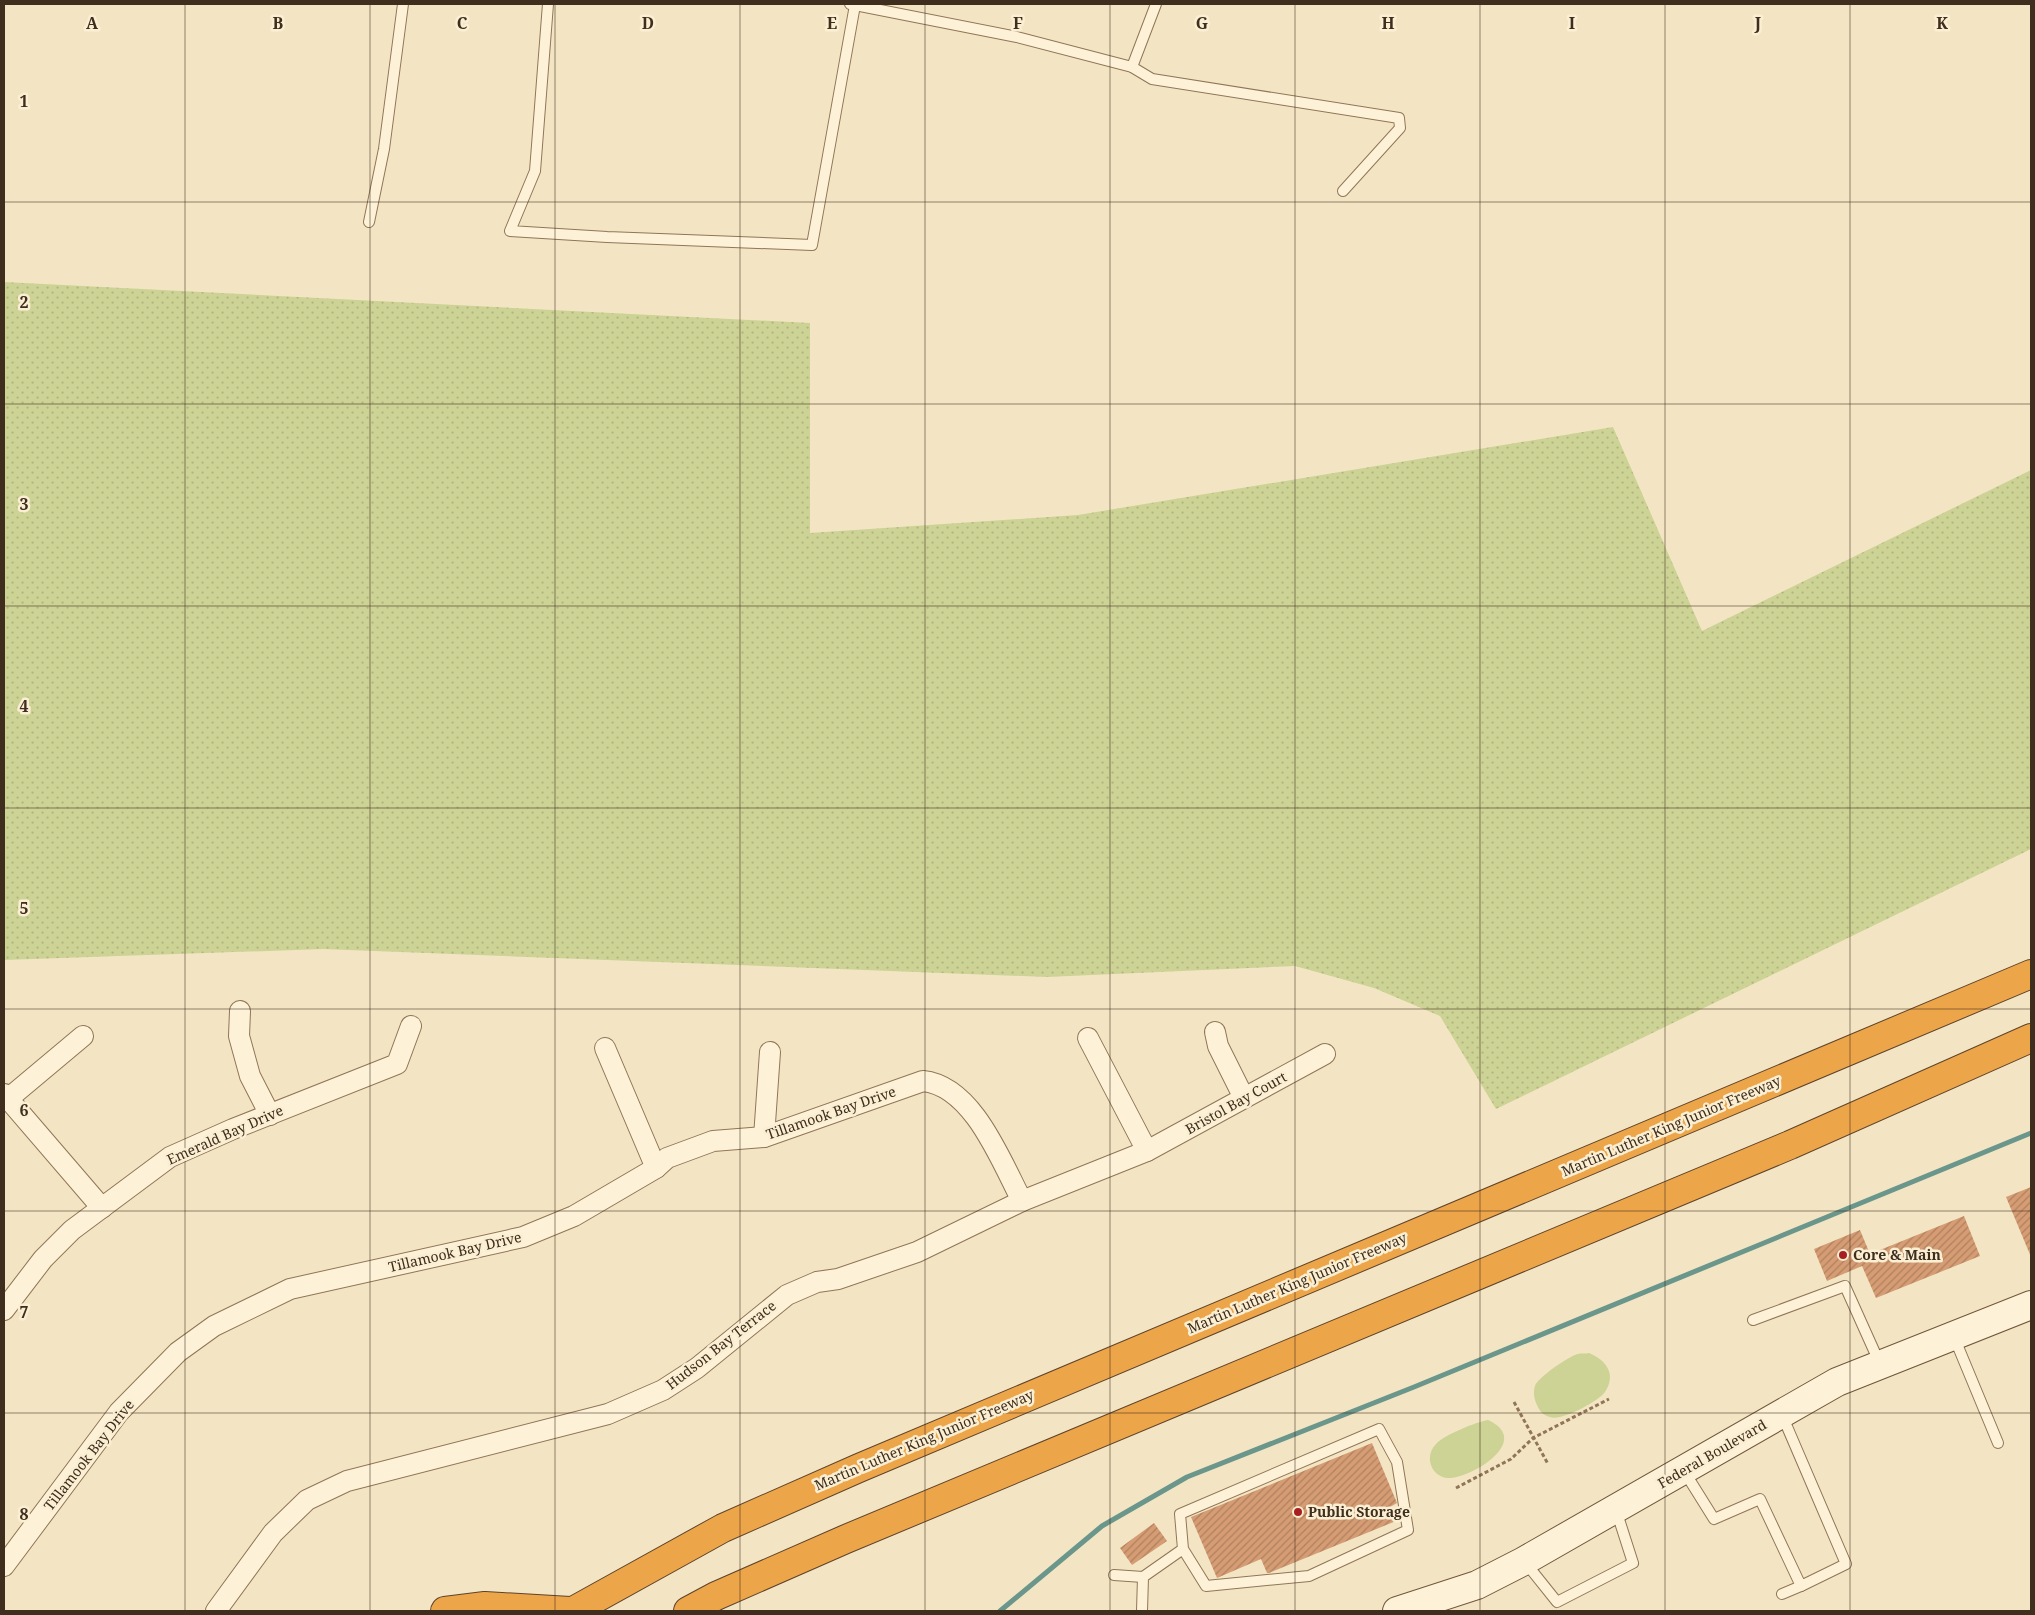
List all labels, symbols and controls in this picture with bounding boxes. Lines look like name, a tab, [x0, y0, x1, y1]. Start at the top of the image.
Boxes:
text: A	[86, 12, 99, 34]
text: B	[273, 12, 284, 34]
text: C	[457, 12, 468, 34]
text: D	[642, 12, 654, 34]
text: E	[827, 12, 837, 34]
text: F	[1013, 12, 1023, 34]
text: G	[1196, 12, 1208, 34]
text: H	[1381, 12, 1395, 34]
text: I	[1569, 12, 1575, 34]
text: J	[1754, 12, 1762, 34]
text: K	[1936, 12, 1948, 34]
text: 1	[19, 90, 29, 112]
text: 2	[19, 291, 29, 313]
text: 3	[19, 493, 29, 515]
text: 4	[19, 695, 29, 717]
text: 5	[19, 897, 29, 919]
street label: Bristol Bay Court	[1182, 1067, 1290, 1138]
street label: Martin Luther King Junior Freeway	[1558, 1071, 1783, 1180]
street label: Tillamook Bay Drive	[763, 1081, 898, 1144]
text: 6	[19, 1099, 29, 1121]
street label: Emerald Bay Drive	[164, 1100, 286, 1169]
street label: Tillamook Bay Drive	[386, 1227, 523, 1276]
street label: Martin Luther King Junior Freeway	[1184, 1228, 1409, 1337]
place label: Core & Main	[1853, 1245, 1941, 1264]
marker: Core & Main	[1837, 1249, 1849, 1261]
street label: Hudson Bay Terrace	[662, 1296, 780, 1393]
text: 7	[19, 1301, 29, 1323]
street label: Martin Luther King Junior Freeway	[811, 1385, 1036, 1494]
street label: Tillamook Bay Drive	[39, 1395, 138, 1514]
street label: Federal Boulevard	[1654, 1414, 1770, 1492]
place label: Public Storage	[1308, 1502, 1410, 1521]
text: 8	[19, 1503, 29, 1525]
marker: Public Storage	[1292, 1506, 1304, 1518]

